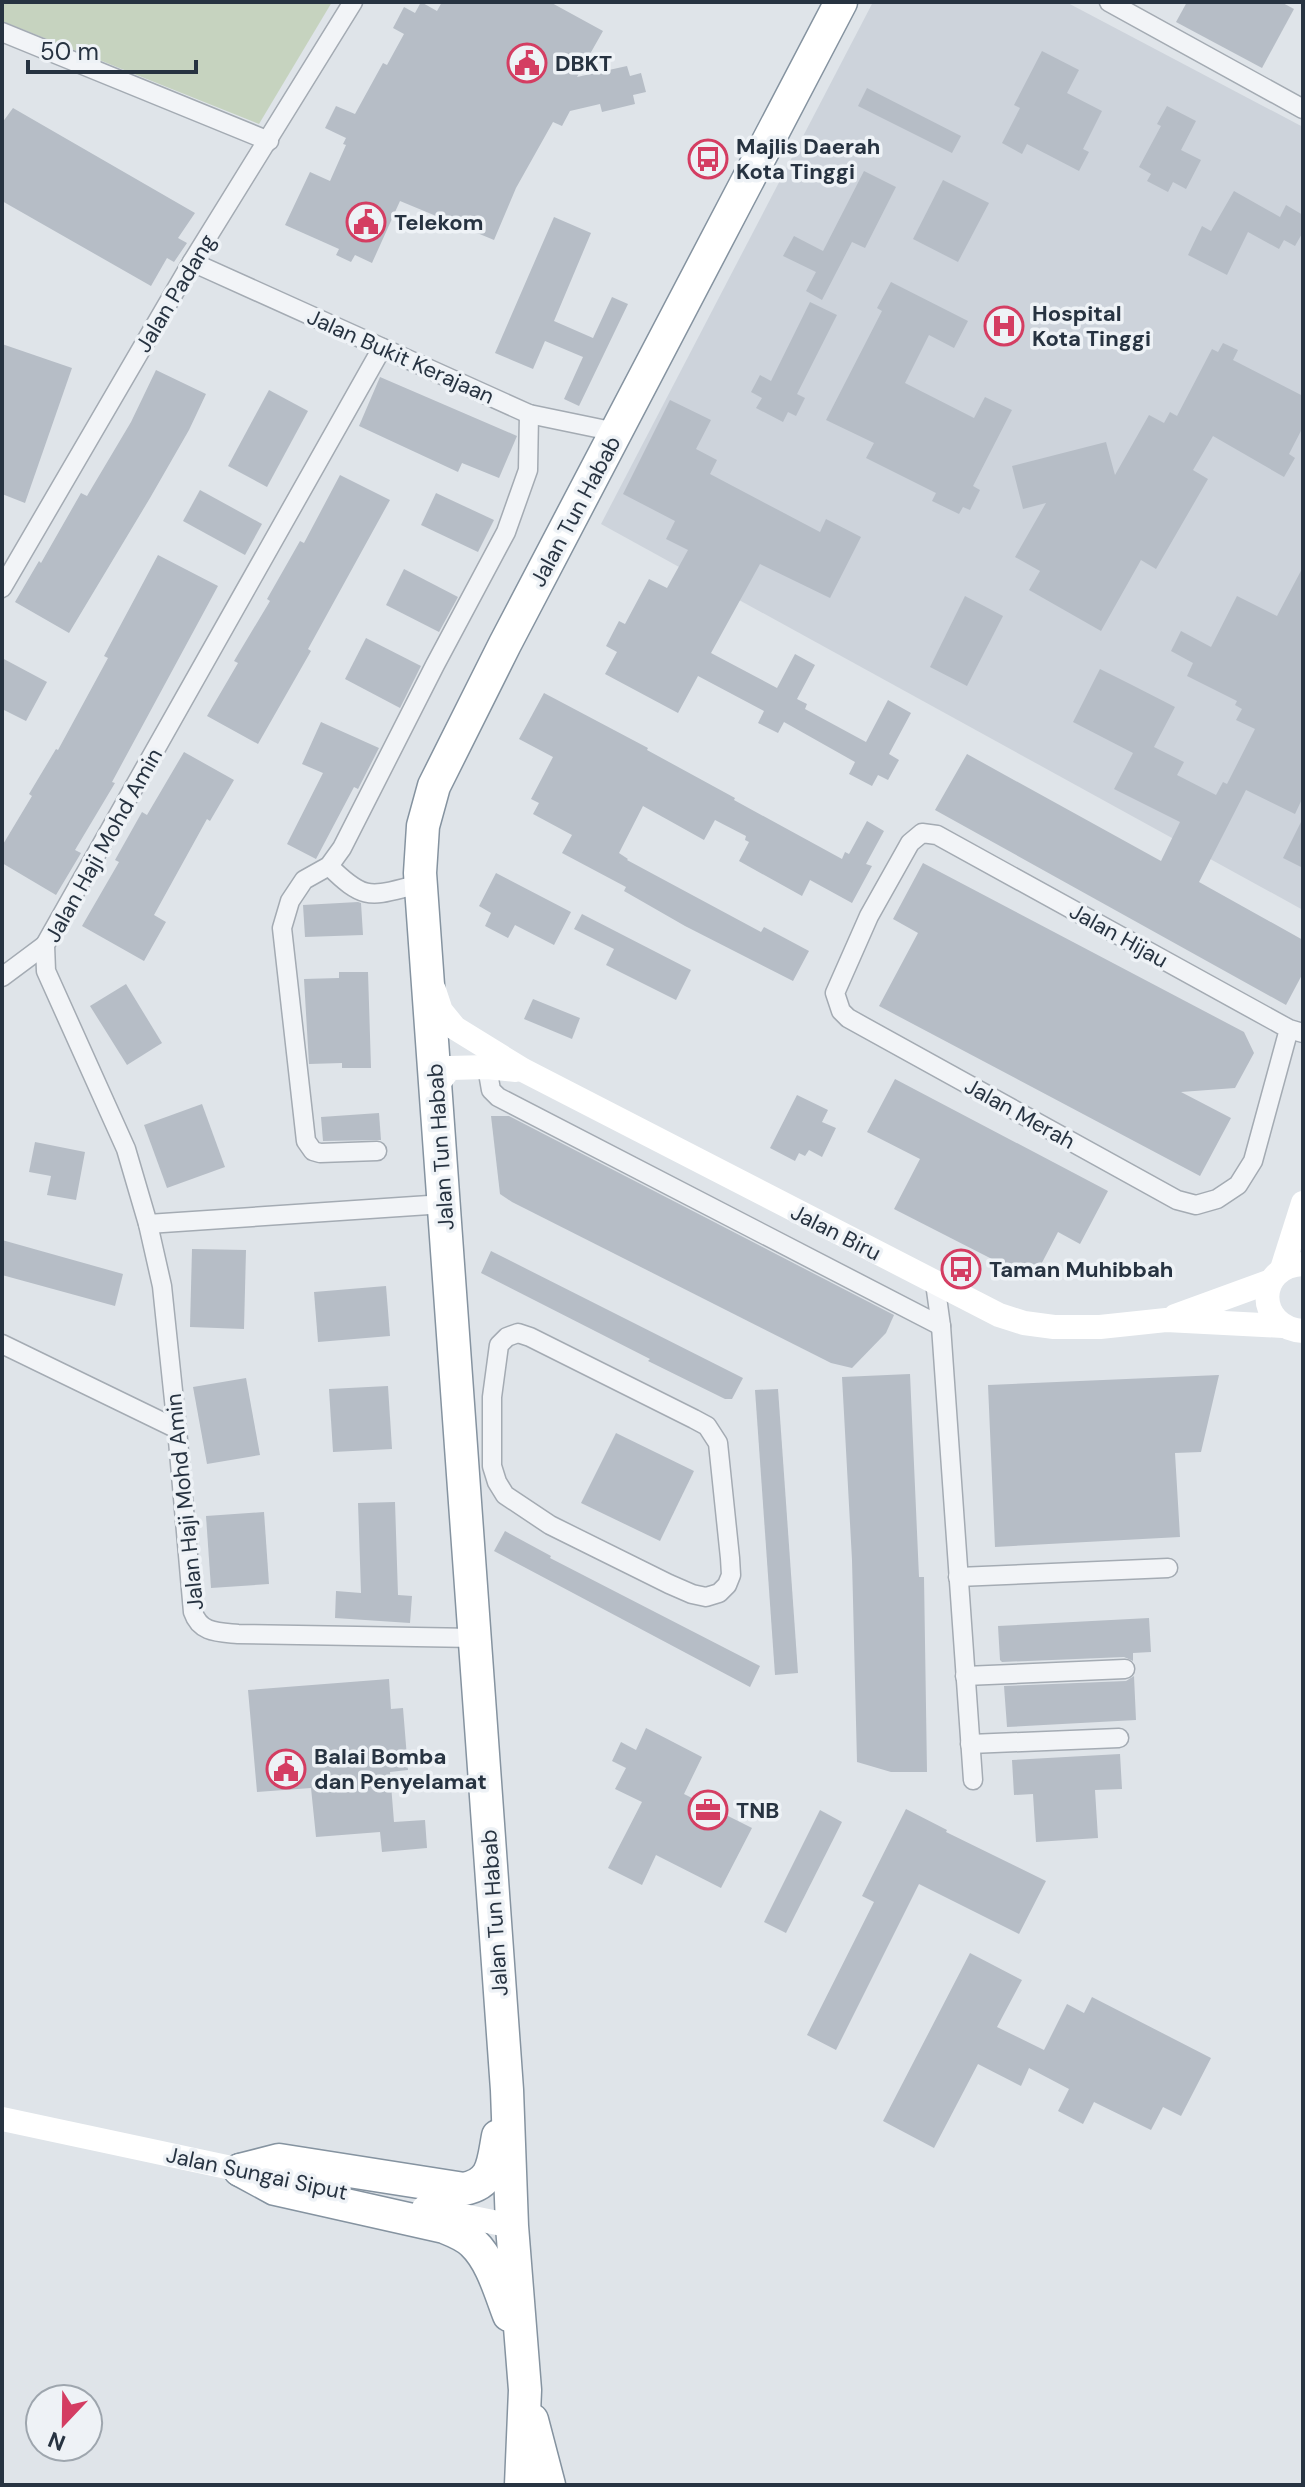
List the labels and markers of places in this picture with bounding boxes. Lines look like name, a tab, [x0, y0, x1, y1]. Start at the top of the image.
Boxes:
public building icon: DBKT	[506, 42, 548, 84]
place label: DBKT	[555, 49, 612, 78]
place label: Majlis Daerah Kota Tinggi	[736, 132, 880, 186]
bus stop icon: Majlis Daerah Kota Tinggi	[687, 138, 729, 180]
public building icon: Telekom	[345, 201, 387, 243]
place label: Telekom	[394, 208, 483, 237]
place label: Hospital Kota Tinggi	[1032, 299, 1151, 353]
hospital icon: Hospital Kota Tinggi	[983, 305, 1025, 347]
bus stop icon: Taman Muhibbah	[940, 1248, 982, 1290]
place label: Taman Muhibbah	[989, 1255, 1173, 1284]
place label: Balai Bomba dan Penyelamat	[314, 1742, 487, 1796]
public building icon: Balai Bomba dan Penyelamat	[265, 1748, 307, 1790]
office icon: TNB	[687, 1789, 729, 1831]
place label: TNB	[736, 1796, 779, 1825]

